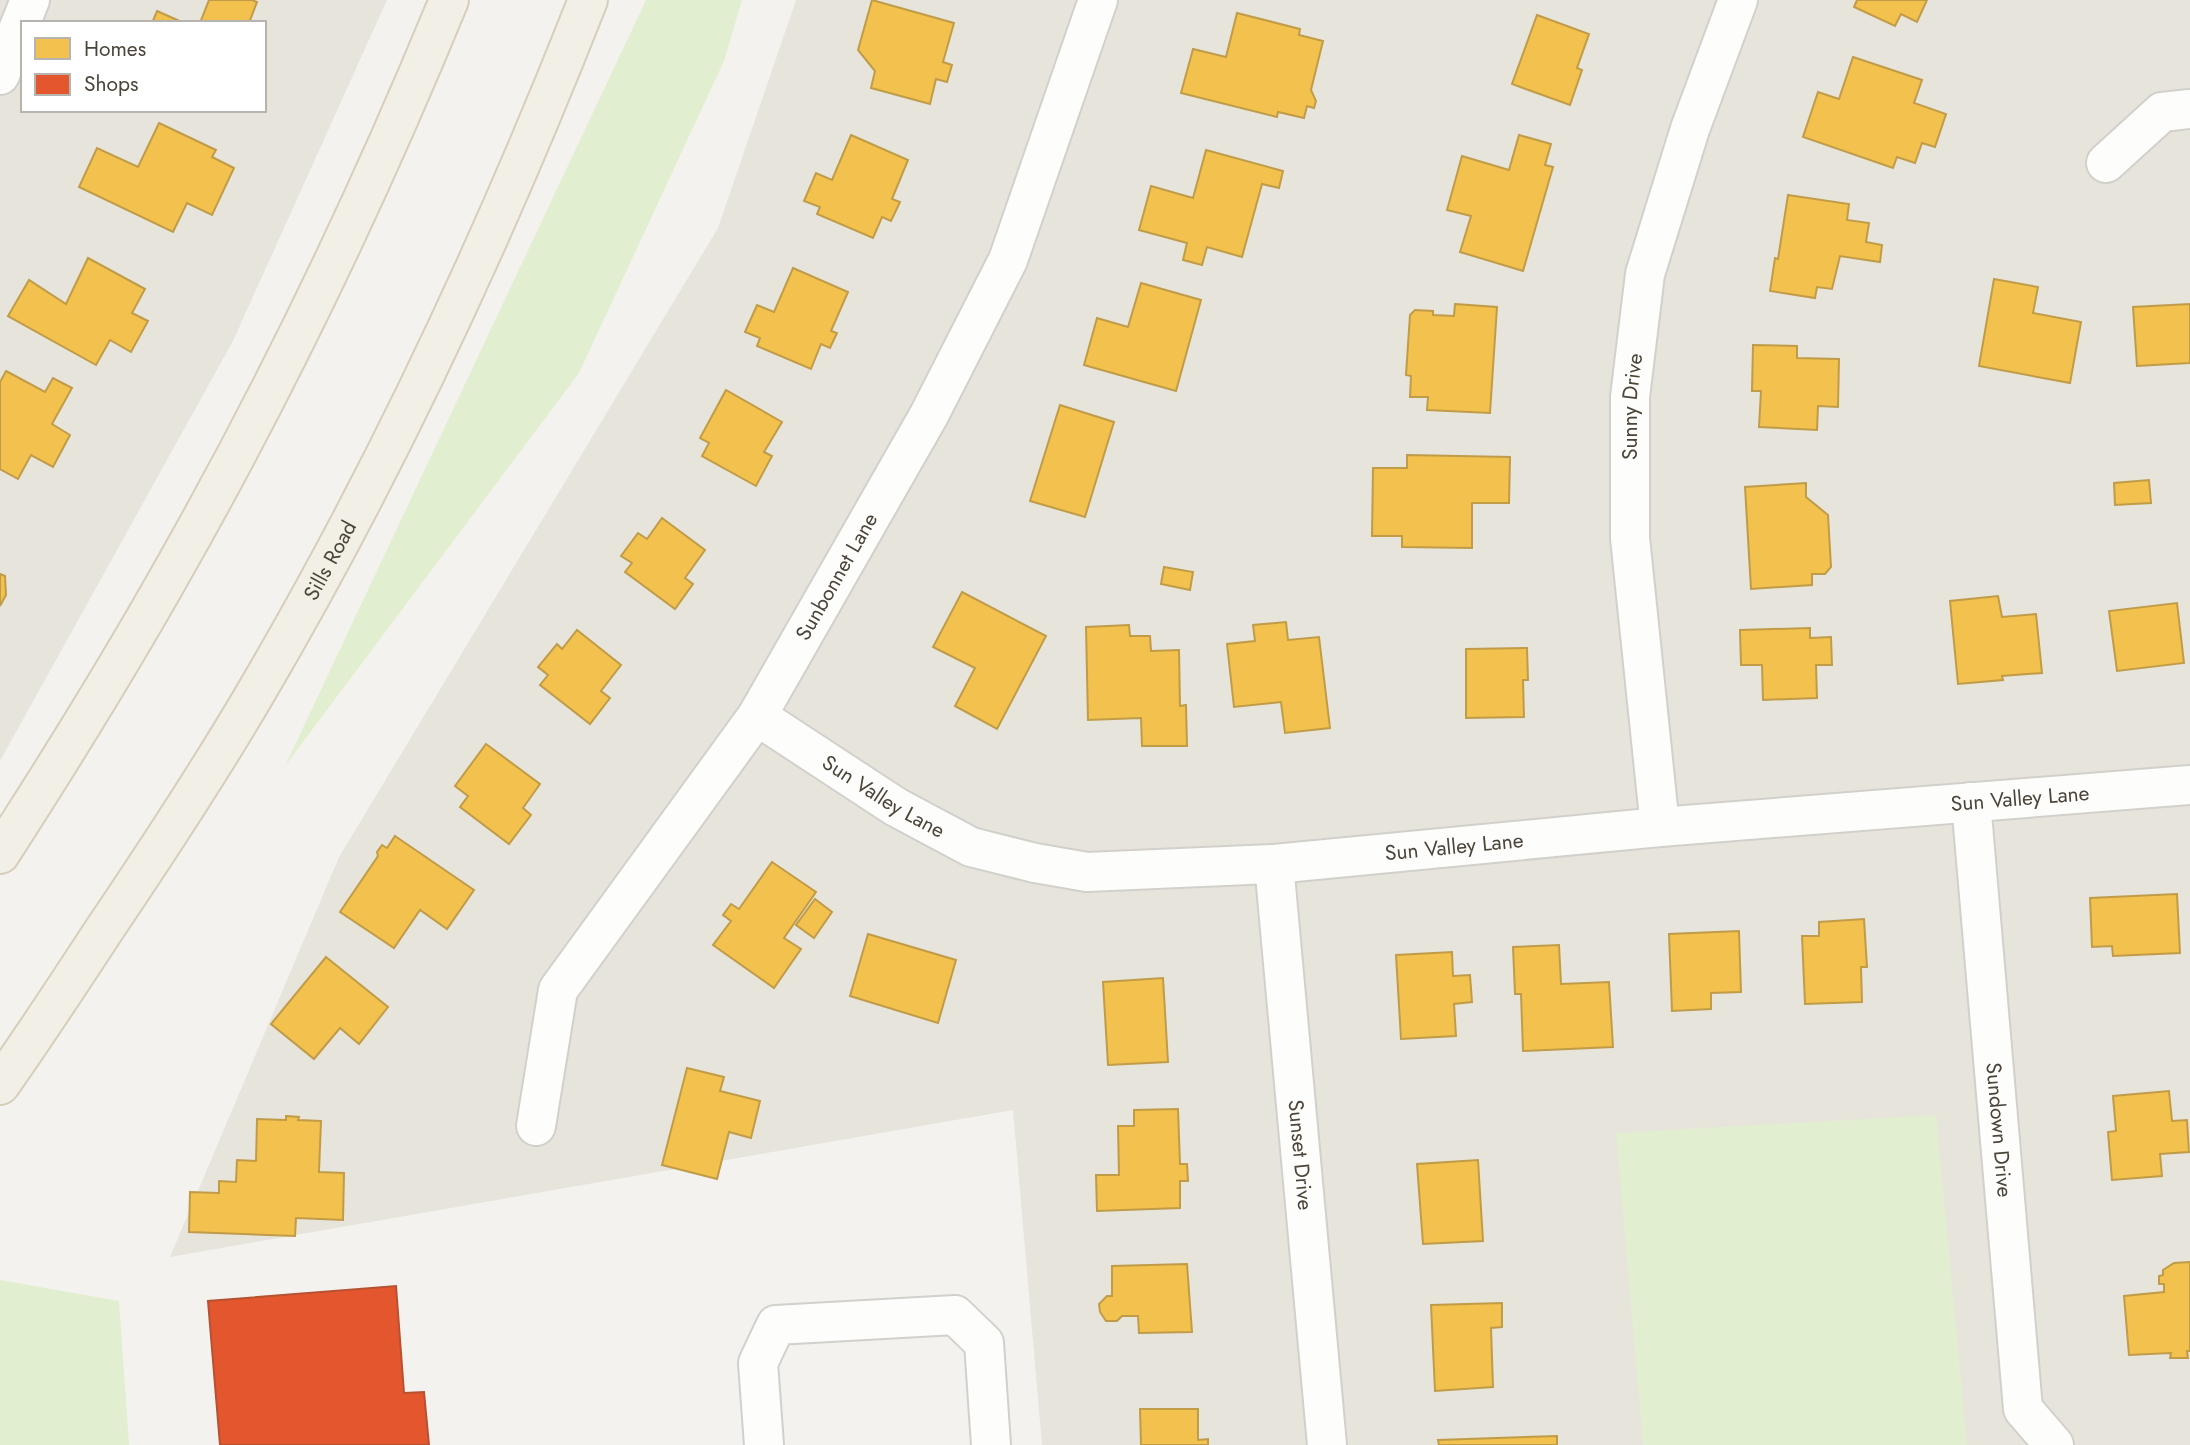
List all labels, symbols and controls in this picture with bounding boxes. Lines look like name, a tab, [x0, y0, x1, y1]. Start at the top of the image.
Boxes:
legend	[21, 21, 266, 112]
text: Homes	[84, 34, 146, 64]
text: Shops	[84, 69, 138, 99]
street label: Sunny Drive	[1615, 351, 1650, 460]
street label: Sunbonnet Lane	[788, 507, 885, 646]
street label: Sills Road	[296, 515, 364, 606]
street label: Sun Valley Lane	[816, 748, 950, 845]
street label: Sun Valley Lane	[1950, 778, 2091, 819]
street label: Sun Valley Lane	[1384, 825, 1525, 868]
street label: Sundown Drive	[1978, 1061, 2020, 1199]
street label: Sunset Drive	[1281, 1098, 1321, 1212]

